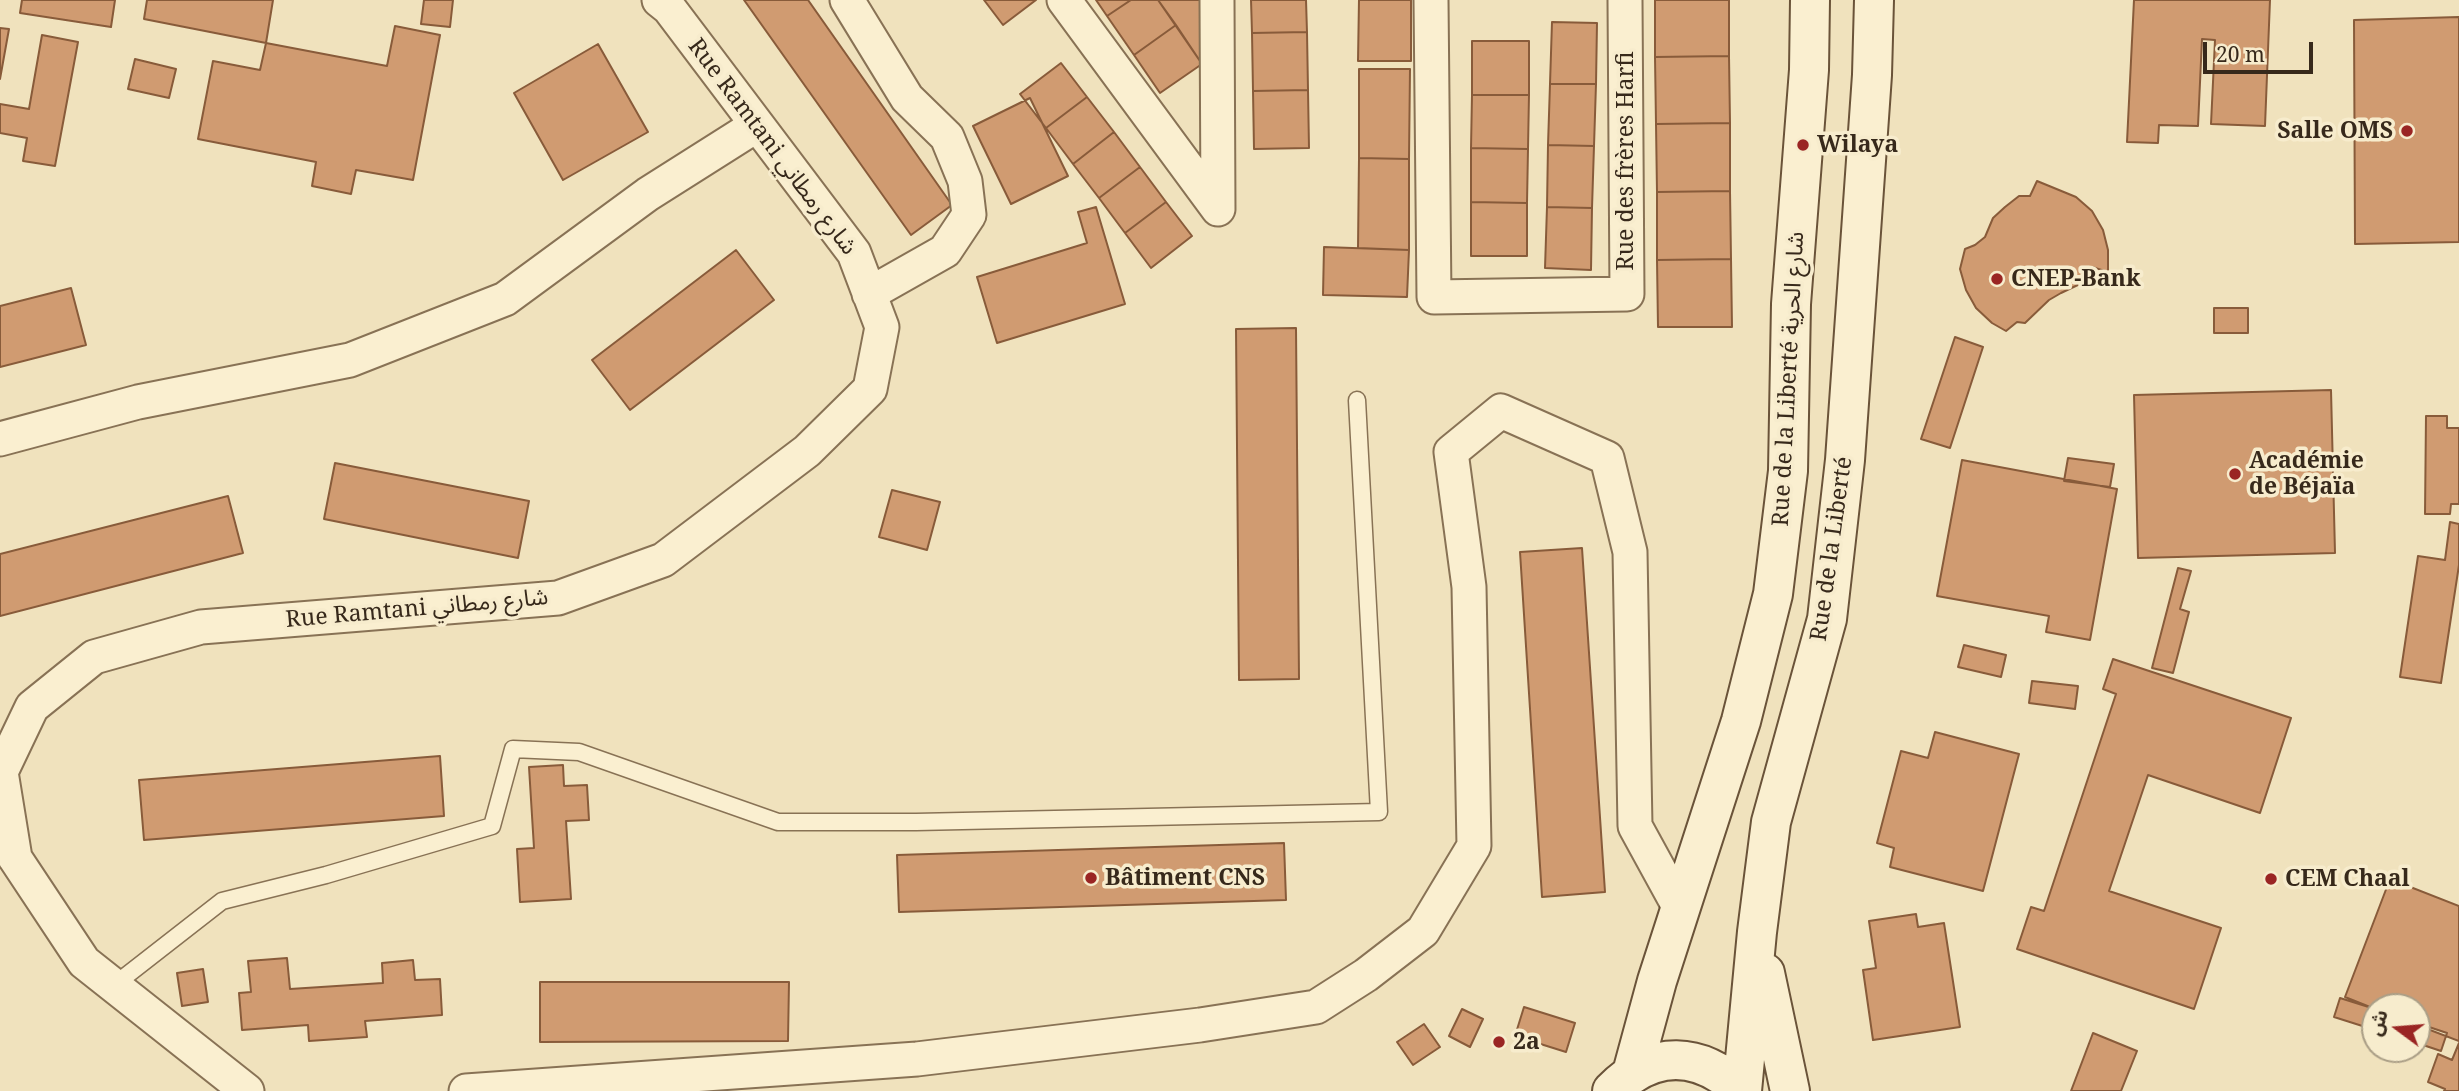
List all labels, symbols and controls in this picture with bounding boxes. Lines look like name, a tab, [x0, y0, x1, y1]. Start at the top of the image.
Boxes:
scale bar	[2207, 28, 2317, 72]
street label: Rue Ramtani شارع رمطاني	[682, 33, 862, 261]
text: 20 m	[2216, 40, 2265, 68]
street label: Rue des frères Harfi	[1612, 51, 1640, 271]
place label: Salle OMS	[2277, 117, 2393, 145]
marker: Salle OMS	[2399, 123, 2415, 139]
place label: Wilaya	[1817, 131, 1898, 159]
marker: Wilaya	[1795, 137, 1811, 153]
street label: Rue de la Liberté شارع الحرية	[1767, 231, 1811, 527]
place label: CNEP-Bank	[2011, 265, 2141, 293]
marker: CNEP-Bank	[1989, 271, 2005, 287]
place label: Académie de Béjaïa	[2249, 447, 2364, 501]
street label: Rue de la Liberté	[1805, 455, 1859, 643]
marker: Académie de Béjaïa	[2227, 466, 2243, 482]
street label: Rue Ramtani شارع رمطاني	[285, 584, 549, 634]
place label: Bâtiment CNS	[1105, 864, 1265, 892]
place label: CEM Chaal	[2285, 865, 2410, 893]
marker: Bâtiment CNS	[1083, 870, 1099, 886]
marker: CEM Chaal	[2263, 871, 2279, 887]
north arrow	[2361, 993, 2431, 1063]
text: ش	[2362, 1007, 2394, 1039]
place label: 2a	[1513, 1028, 1540, 1056]
marker: 2a	[1491, 1034, 1507, 1050]

